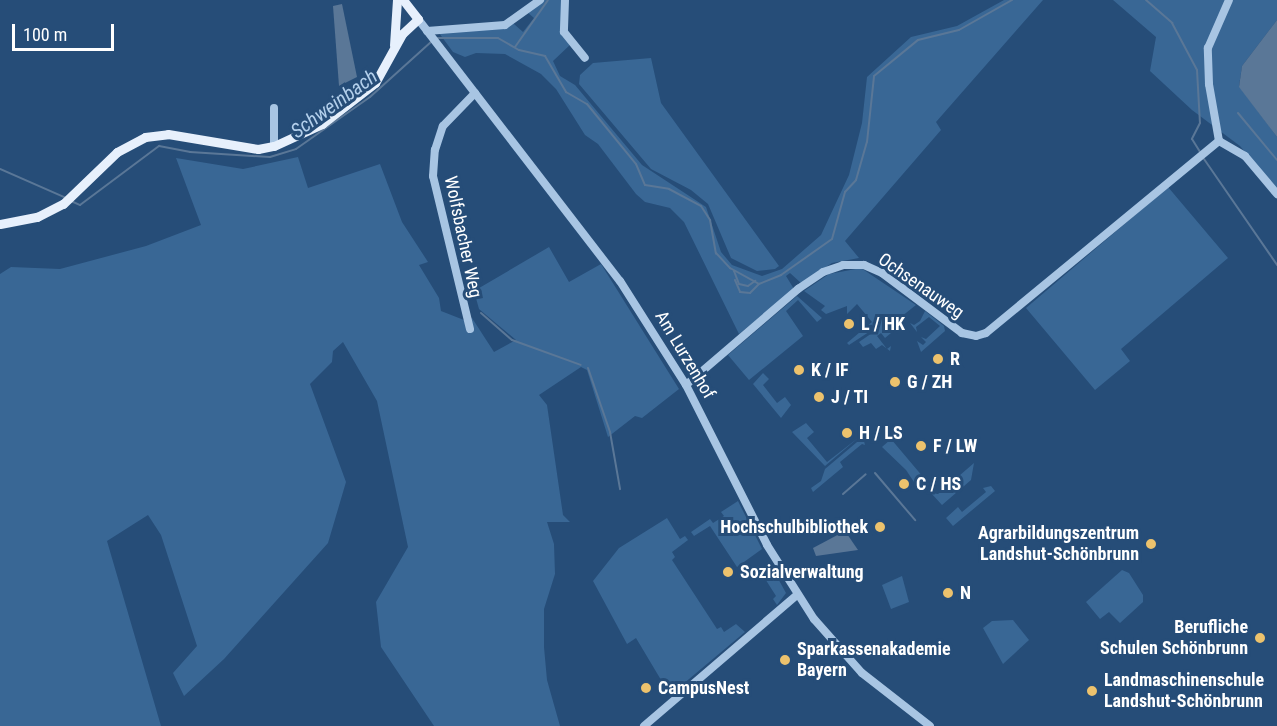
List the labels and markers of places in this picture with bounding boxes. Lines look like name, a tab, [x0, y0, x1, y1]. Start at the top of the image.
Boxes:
place label: L / HK	[861, 313, 905, 335]
marker: L / HK	[842, 317, 856, 331]
place label: R	[950, 348, 960, 370]
marker: R	[931, 352, 945, 366]
place label: K / IF	[811, 359, 849, 381]
marker: K / IF	[792, 363, 806, 377]
place label: G / ZH	[907, 371, 952, 393]
marker: G / ZH	[888, 375, 902, 389]
place label: J / TI	[831, 386, 869, 408]
marker: J / TI	[812, 390, 826, 404]
place label: H / LS	[859, 422, 903, 444]
marker: H / LS	[840, 426, 854, 440]
place label: F / LW	[933, 435, 977, 457]
marker: F / LW	[914, 439, 928, 453]
place label: C / HS	[916, 473, 961, 495]
marker: C / HS	[897, 477, 911, 491]
place label: Hochschulbibliothek	[720, 516, 868, 538]
marker: Hochschulbibliothek	[873, 520, 887, 534]
place label: Agrarbildungszentrum Landshut-Schönbrunn	[978, 523, 1139, 566]
marker: Agrarbildungszentrum Landshut-Schönbrunn	[1144, 537, 1158, 551]
place label: Sozialverwaltung	[740, 561, 864, 583]
marker: Sozialverwaltung	[721, 565, 735, 579]
place label: N	[960, 582, 971, 604]
marker: N	[941, 586, 955, 600]
place label: Berufliche Schulen Schönbrunn	[1100, 617, 1248, 660]
marker: Berufliche Schulen Schönbrunn	[1253, 631, 1267, 645]
place label: Sparkassenakademie Bayern	[797, 639, 951, 682]
marker: Sparkassenakademie Bayern	[778, 653, 792, 667]
place label: Landmaschinenschule Landshut-Schönbrunn	[1104, 670, 1264, 712]
place label: CampusNest	[658, 677, 749, 699]
marker: CampusNest	[639, 681, 653, 695]
marker: Landmaschinenschule Landshut-Schönbrunn	[1085, 684, 1099, 698]

